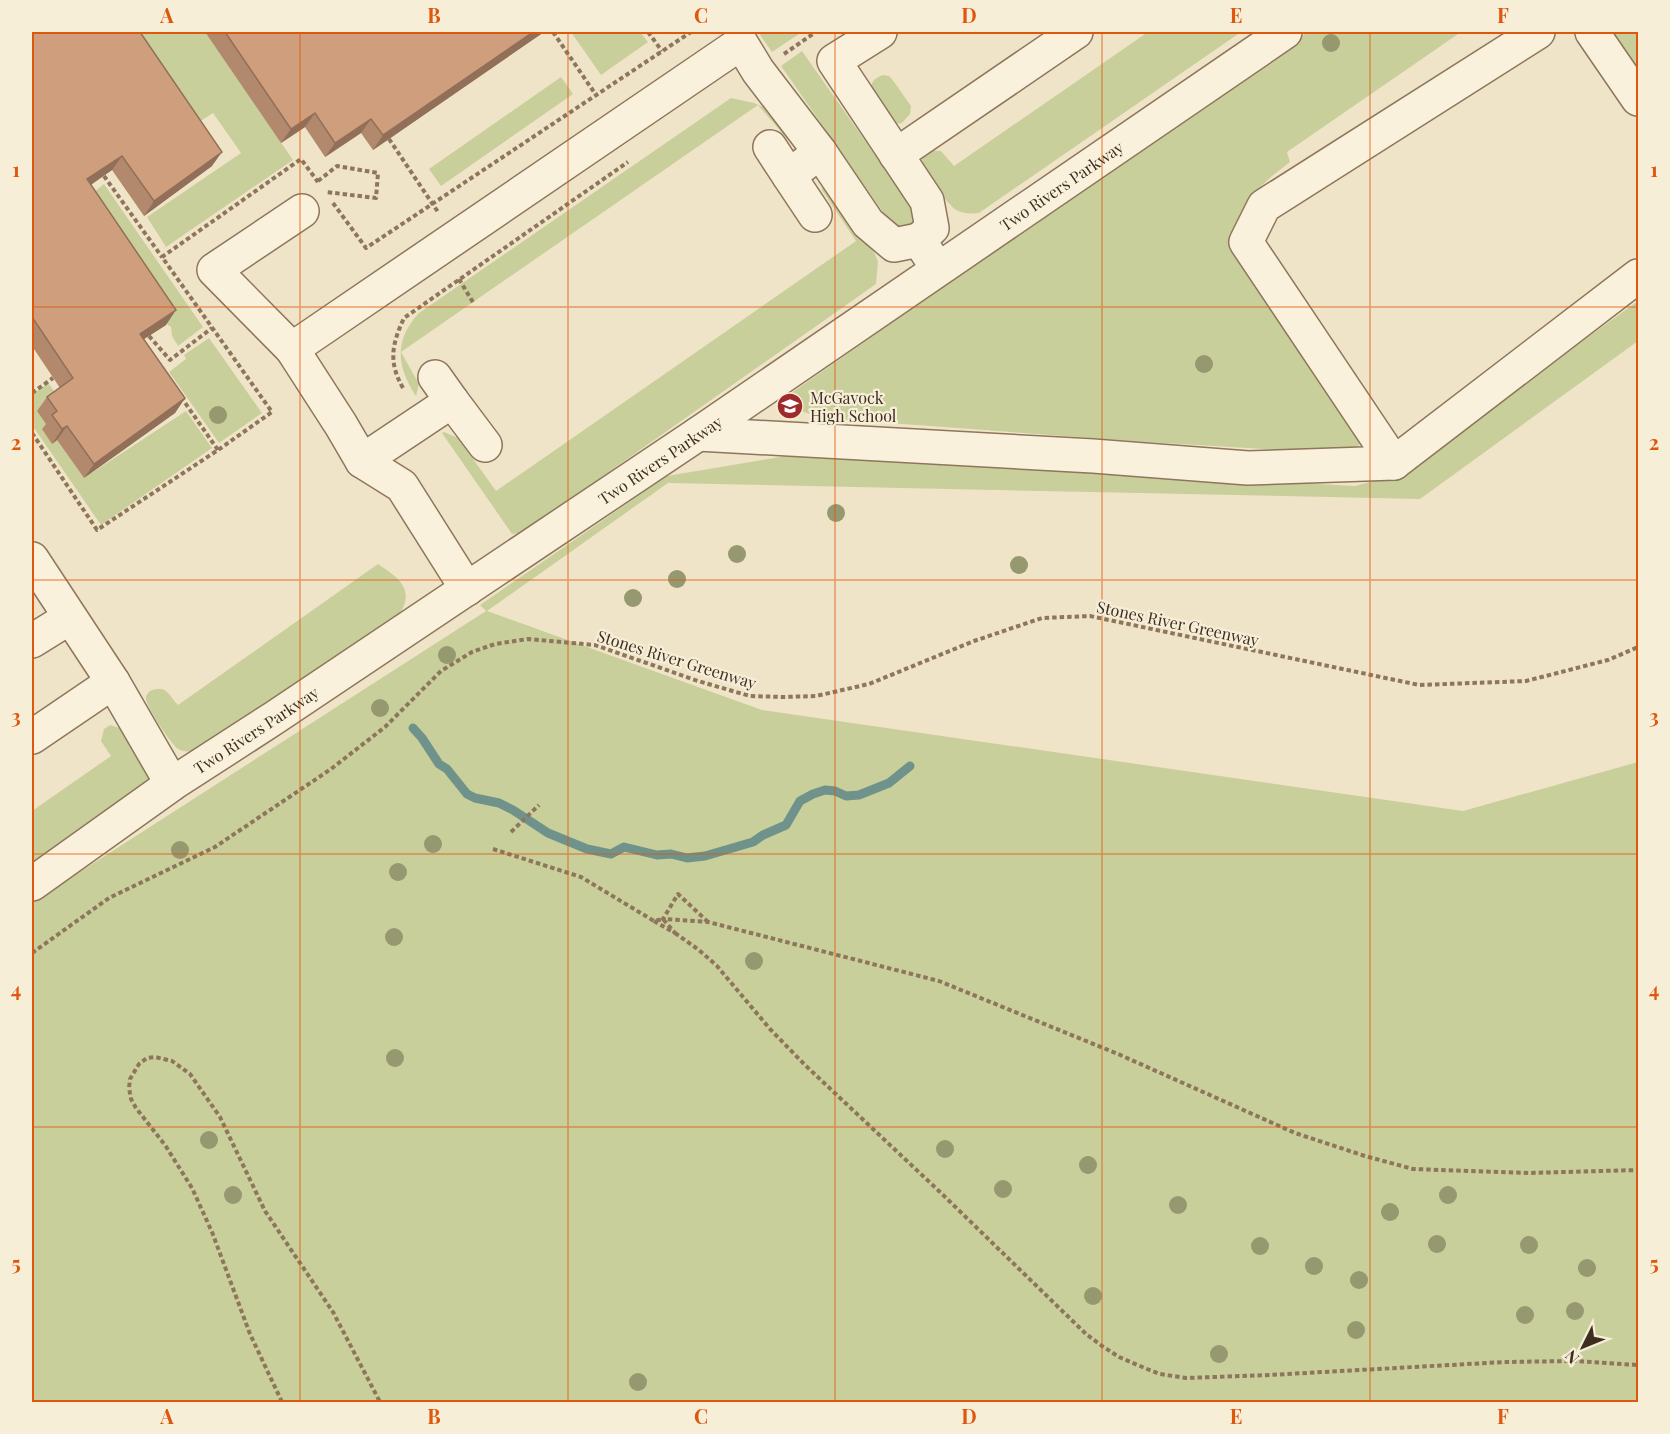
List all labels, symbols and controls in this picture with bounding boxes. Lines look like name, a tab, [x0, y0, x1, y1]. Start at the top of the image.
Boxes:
text: A	[159, 1, 174, 28]
text: B	[427, 1, 441, 28]
text: C	[694, 1, 708, 28]
text: D	[961, 1, 977, 28]
text: E	[1230, 1, 1242, 28]
text: F	[1497, 1, 1509, 28]
street label: Two Rivers Parkway	[995, 136, 1127, 235]
text: 1	[12, 155, 20, 182]
text: 1	[1650, 155, 1658, 182]
place label: McGavock High School	[810, 387, 897, 426]
school or university icon: McGavock High School	[775, 391, 805, 421]
street label: Two Rivers Parkway	[594, 410, 726, 509]
text: 2	[11, 428, 21, 455]
text: 2	[1649, 428, 1659, 455]
street label: Stones River Greenway	[1095, 596, 1261, 650]
street label: Stones River Greenway	[595, 625, 759, 693]
street label: Two Rivers Parkway	[189, 681, 322, 778]
text: 3	[11, 702, 21, 729]
text: 3	[1649, 702, 1659, 729]
text: 4	[11, 975, 21, 1002]
text: 4	[1649, 975, 1659, 1002]
text: 5	[11, 1249, 21, 1276]
text: 5	[1649, 1249, 1659, 1276]
north arrow	[1553, 1317, 1613, 1377]
text: N	[1560, 1346, 1583, 1369]
text: A	[159, 1402, 174, 1429]
text: B	[427, 1402, 441, 1429]
text: C	[694, 1402, 708, 1429]
text: D	[961, 1402, 977, 1429]
text: E	[1230, 1402, 1242, 1429]
text: F	[1497, 1402, 1509, 1429]

